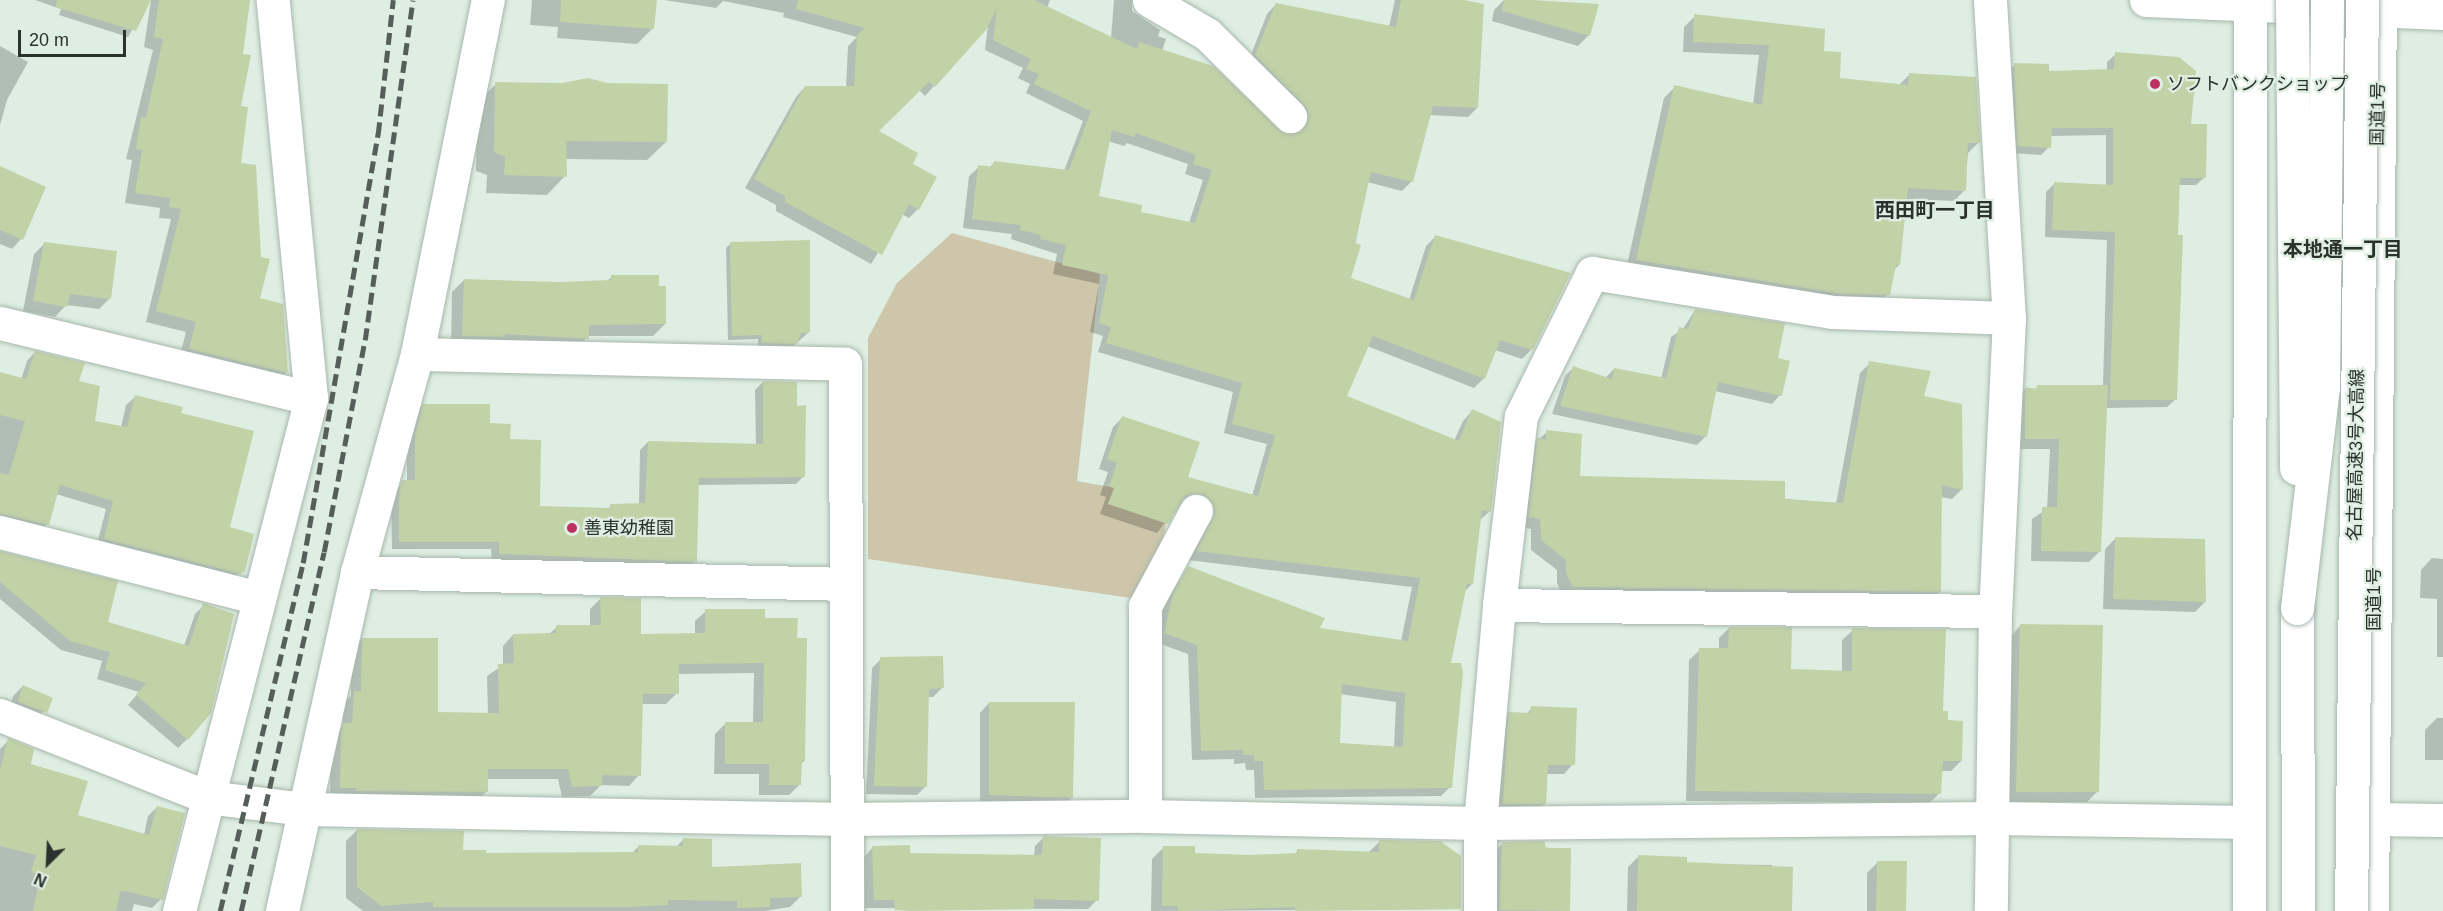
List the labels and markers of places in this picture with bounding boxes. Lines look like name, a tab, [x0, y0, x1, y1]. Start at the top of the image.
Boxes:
place label: ソフトバンクショップ	[2167, 73, 2347, 95]
marker: ソフトバンクショップ	[2148, 77, 2162, 91]
place label: 善東幼稚園	[584, 517, 674, 539]
marker: 善東幼稚園	[565, 521, 579, 535]

